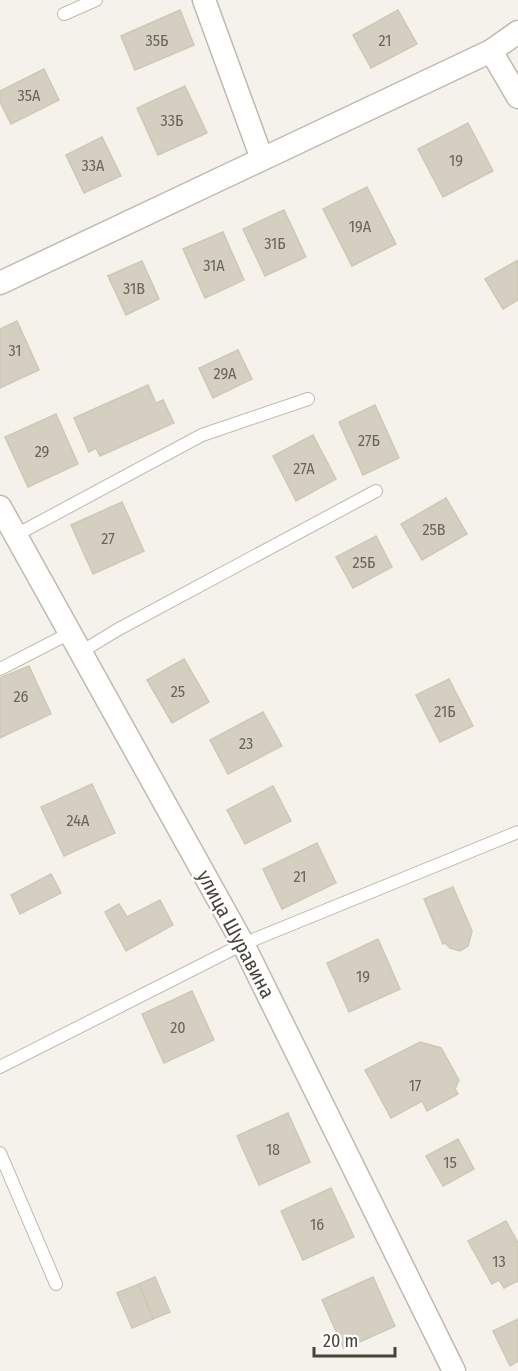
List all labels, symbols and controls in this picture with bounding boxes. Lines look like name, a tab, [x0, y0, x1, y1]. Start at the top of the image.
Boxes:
house number: 35Б	[146, 31, 168, 50]
house number: 21	[379, 31, 391, 50]
house number: 35А	[18, 86, 41, 105]
house number: 33Б	[161, 111, 183, 130]
house number: 19	[449, 151, 463, 170]
house number: 33А	[82, 156, 105, 175]
house number: 19А	[349, 217, 372, 236]
house number: 31Б	[264, 234, 286, 253]
house number: 31А	[203, 256, 225, 275]
house number: 31В	[123, 279, 145, 298]
house number: 31	[8, 341, 22, 360]
house number: 29А	[214, 364, 237, 383]
house number: 27Б	[358, 431, 380, 450]
house number: 29	[35, 442, 50, 461]
house number: 27А	[293, 459, 315, 478]
house number: 25В	[422, 520, 446, 539]
house number: 27	[101, 529, 115, 548]
house number: 25Б	[353, 553, 375, 572]
house number: 25	[171, 682, 185, 701]
house number: 26	[14, 687, 29, 706]
house number: 21Б	[434, 702, 456, 721]
house number: 23	[239, 734, 253, 753]
house number: 24А	[67, 811, 90, 830]
street label: улица Шуравина	[192, 866, 280, 1002]
house number: 21	[294, 867, 306, 886]
house number: 19	[356, 967, 370, 986]
house number: 20	[170, 1018, 186, 1037]
house number: 17	[409, 1076, 422, 1095]
house number: 18	[266, 1140, 280, 1159]
house number: 15	[443, 1153, 457, 1172]
house number: 16	[310, 1215, 324, 1234]
house number: 13	[492, 1252, 506, 1271]
scale bar	[314, 1320, 395, 1358]
text: 20 m	[323, 1330, 358, 1352]

